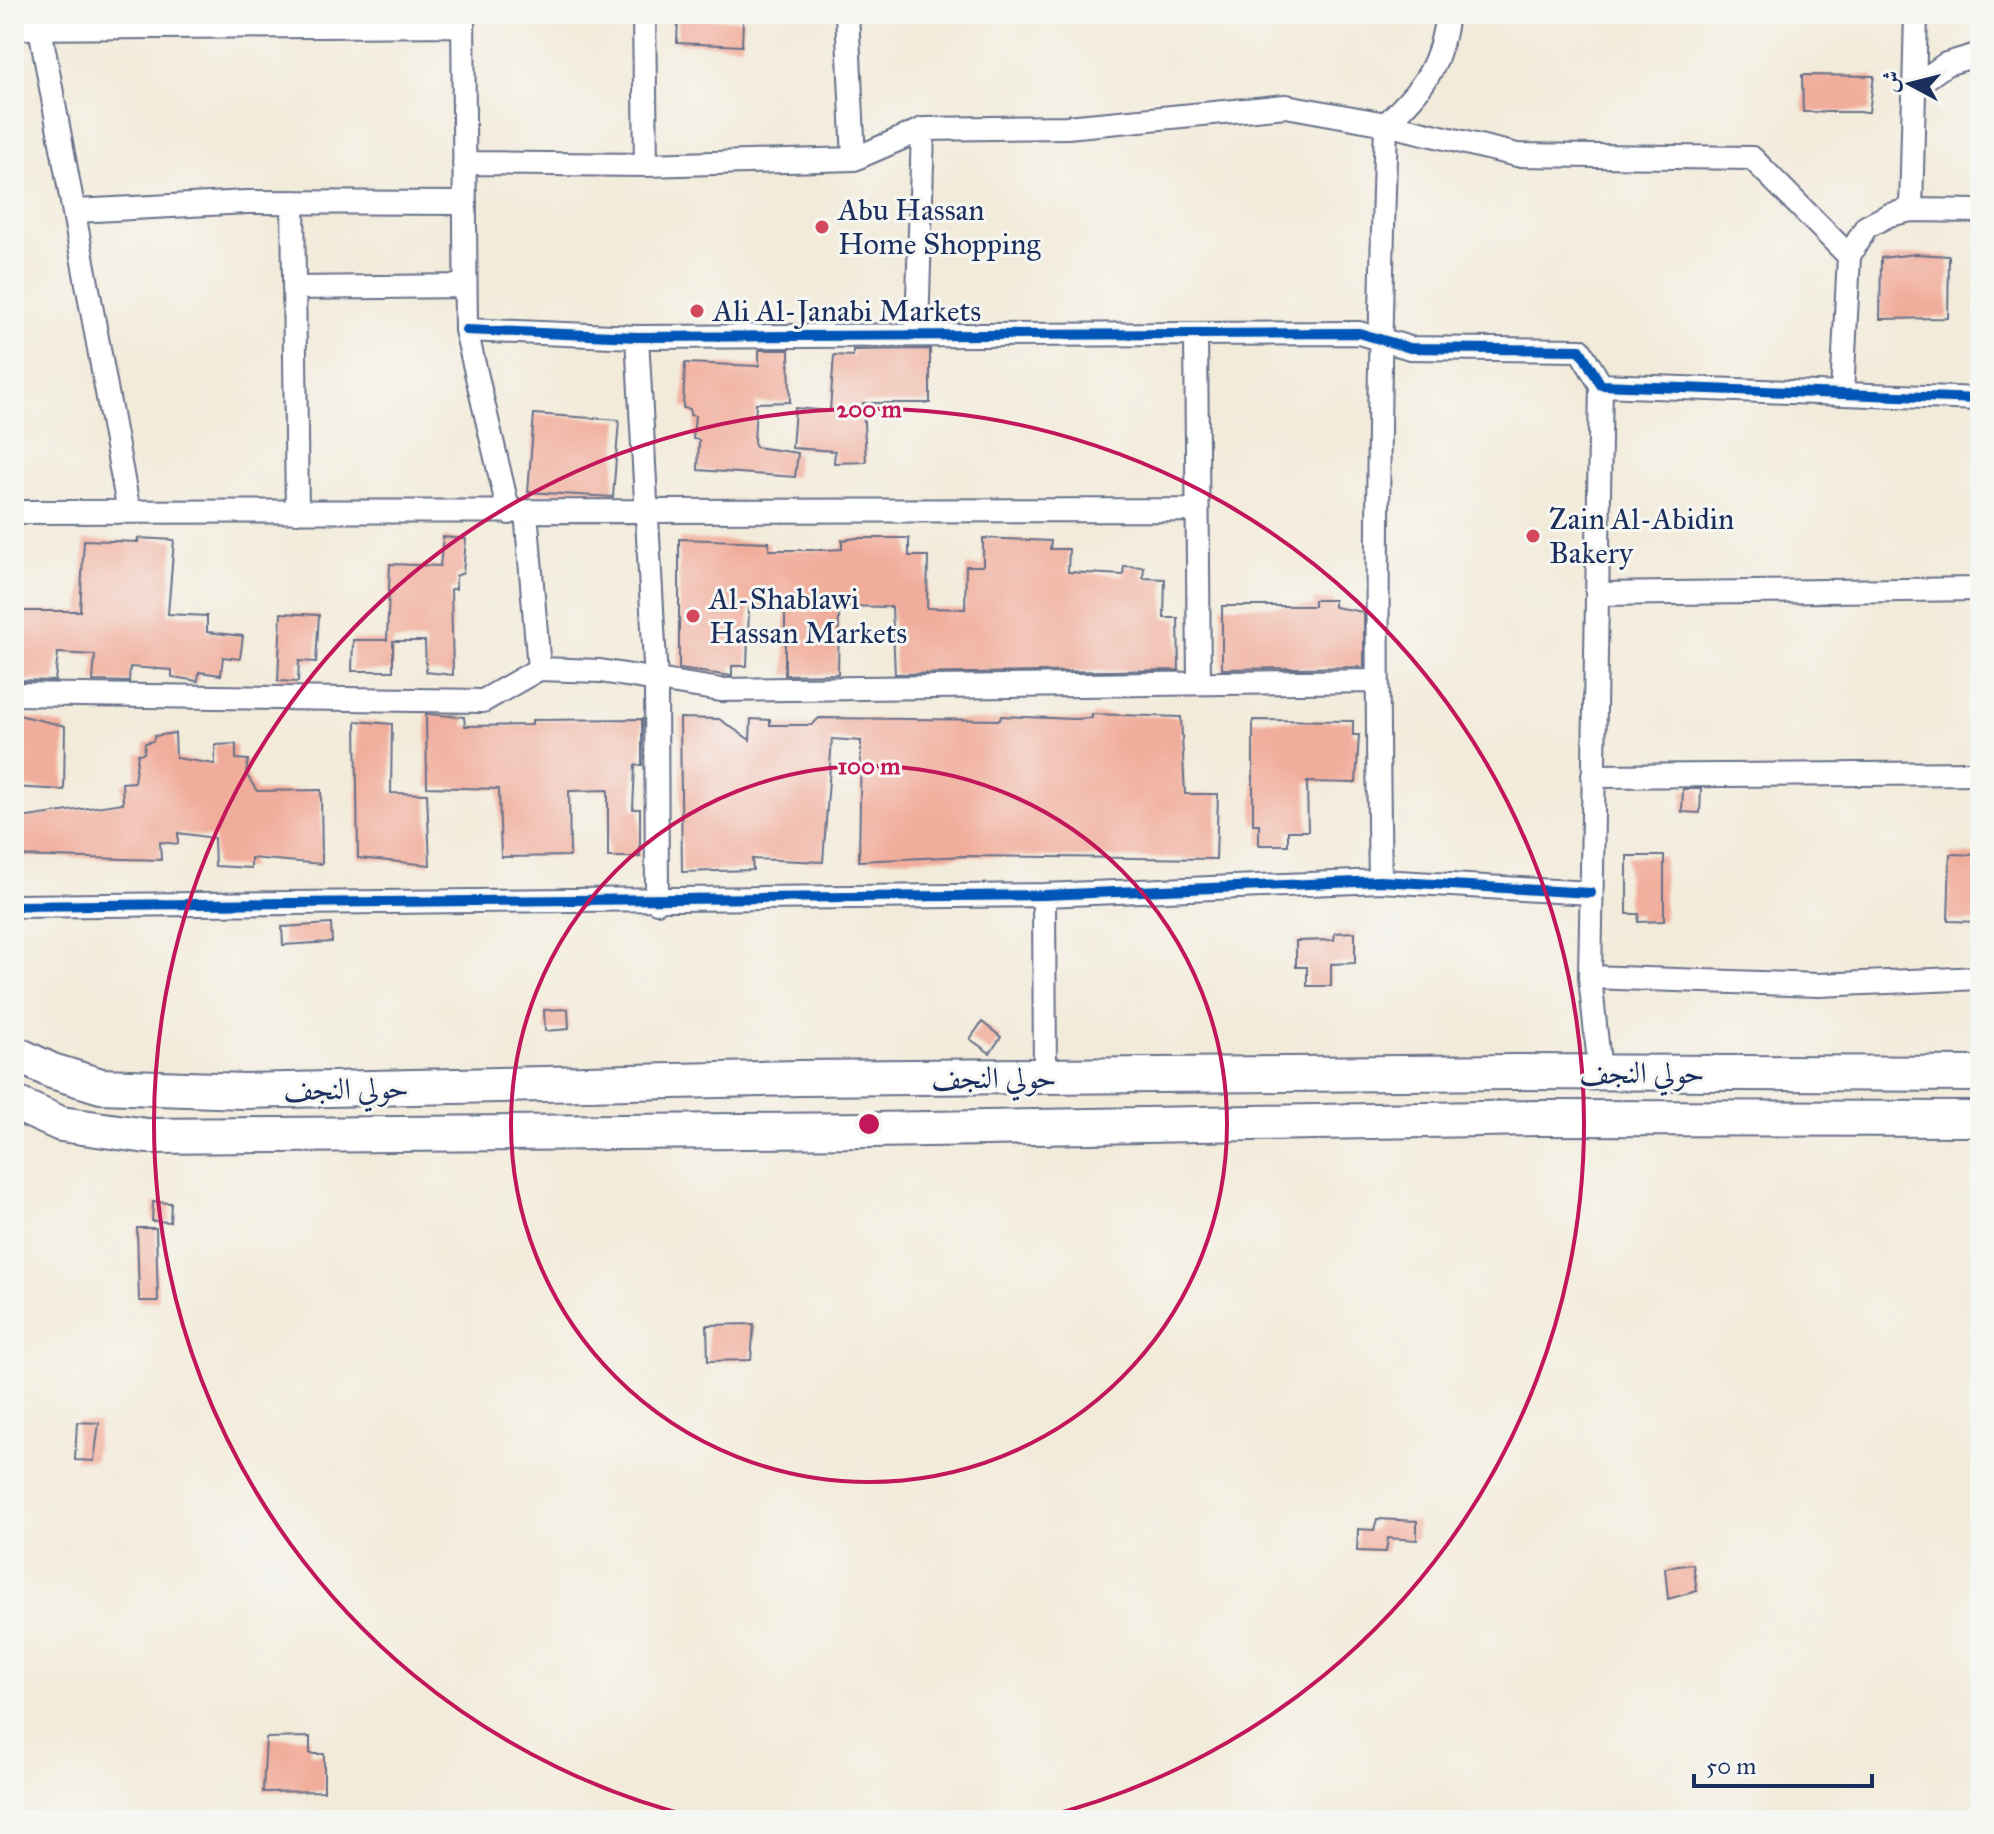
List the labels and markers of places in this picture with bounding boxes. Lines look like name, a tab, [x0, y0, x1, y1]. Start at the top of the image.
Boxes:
place label: Abu Hassan Home Shopping	[836, 192, 1042, 262]
marker: Abu Hassan Home Shopping	[813, 218, 831, 236]
place label: Ali Al-Janabi Markets	[711, 293, 981, 329]
marker: Ali Al-Janabi Markets	[688, 302, 706, 320]
place label: Zain Al-Abidin Bakery	[1549, 501, 1734, 571]
marker: Zain Al-Abidin Bakery	[1524, 527, 1542, 545]
place label: Al-Shablawi Hassan Markets	[707, 581, 907, 651]
marker: Al-Shablawi Hassan Markets	[684, 607, 702, 625]
centre of rings	[855, 1110, 883, 1138]

